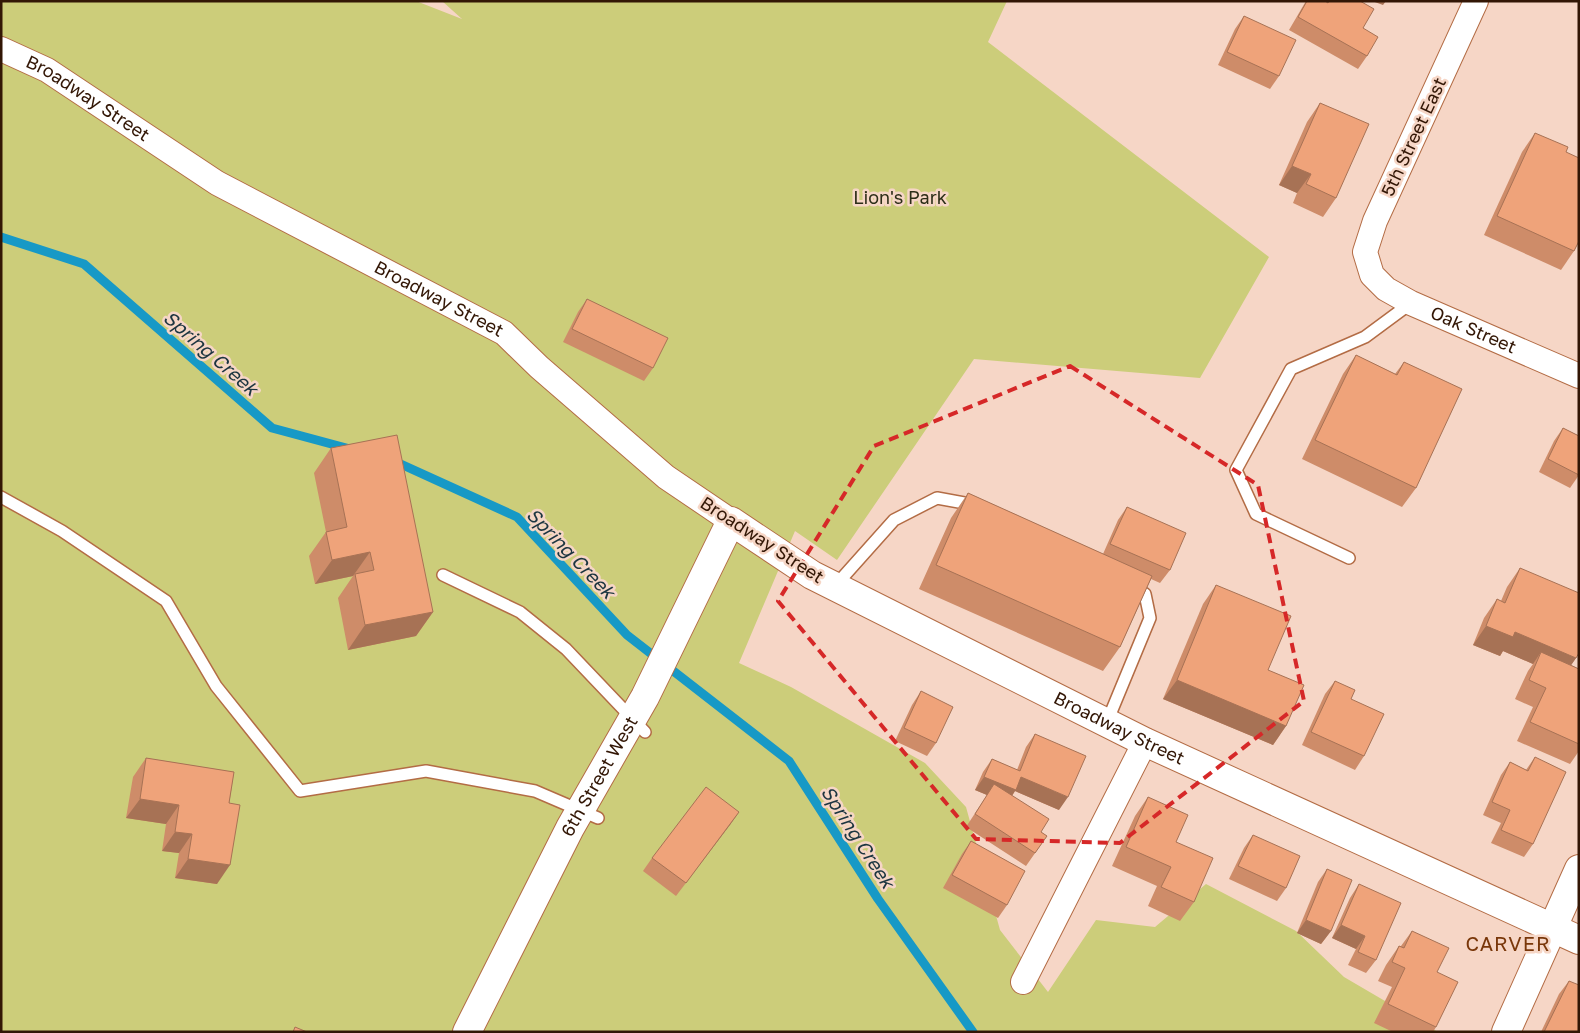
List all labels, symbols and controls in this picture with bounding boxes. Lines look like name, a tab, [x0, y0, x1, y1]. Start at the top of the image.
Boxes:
street label: Broadway Street	[23, 50, 154, 145]
street label: 5th Street East	[1376, 74, 1450, 200]
park label: Lion's Park	[853, 186, 947, 208]
street label: Broadway Street	[371, 255, 508, 341]
street label: Oak Street	[1427, 301, 1520, 357]
water label: Spring Creek	[159, 305, 265, 401]
street label: Broadway Street	[697, 491, 828, 587]
water label: Spring Creek	[522, 502, 622, 604]
street label: Broadway Street	[1050, 686, 1188, 769]
street label: 6th Street West	[556, 712, 642, 840]
water label: Spring Creek	[817, 781, 901, 894]
district label: CARVER	[1466, 931, 1551, 955]

